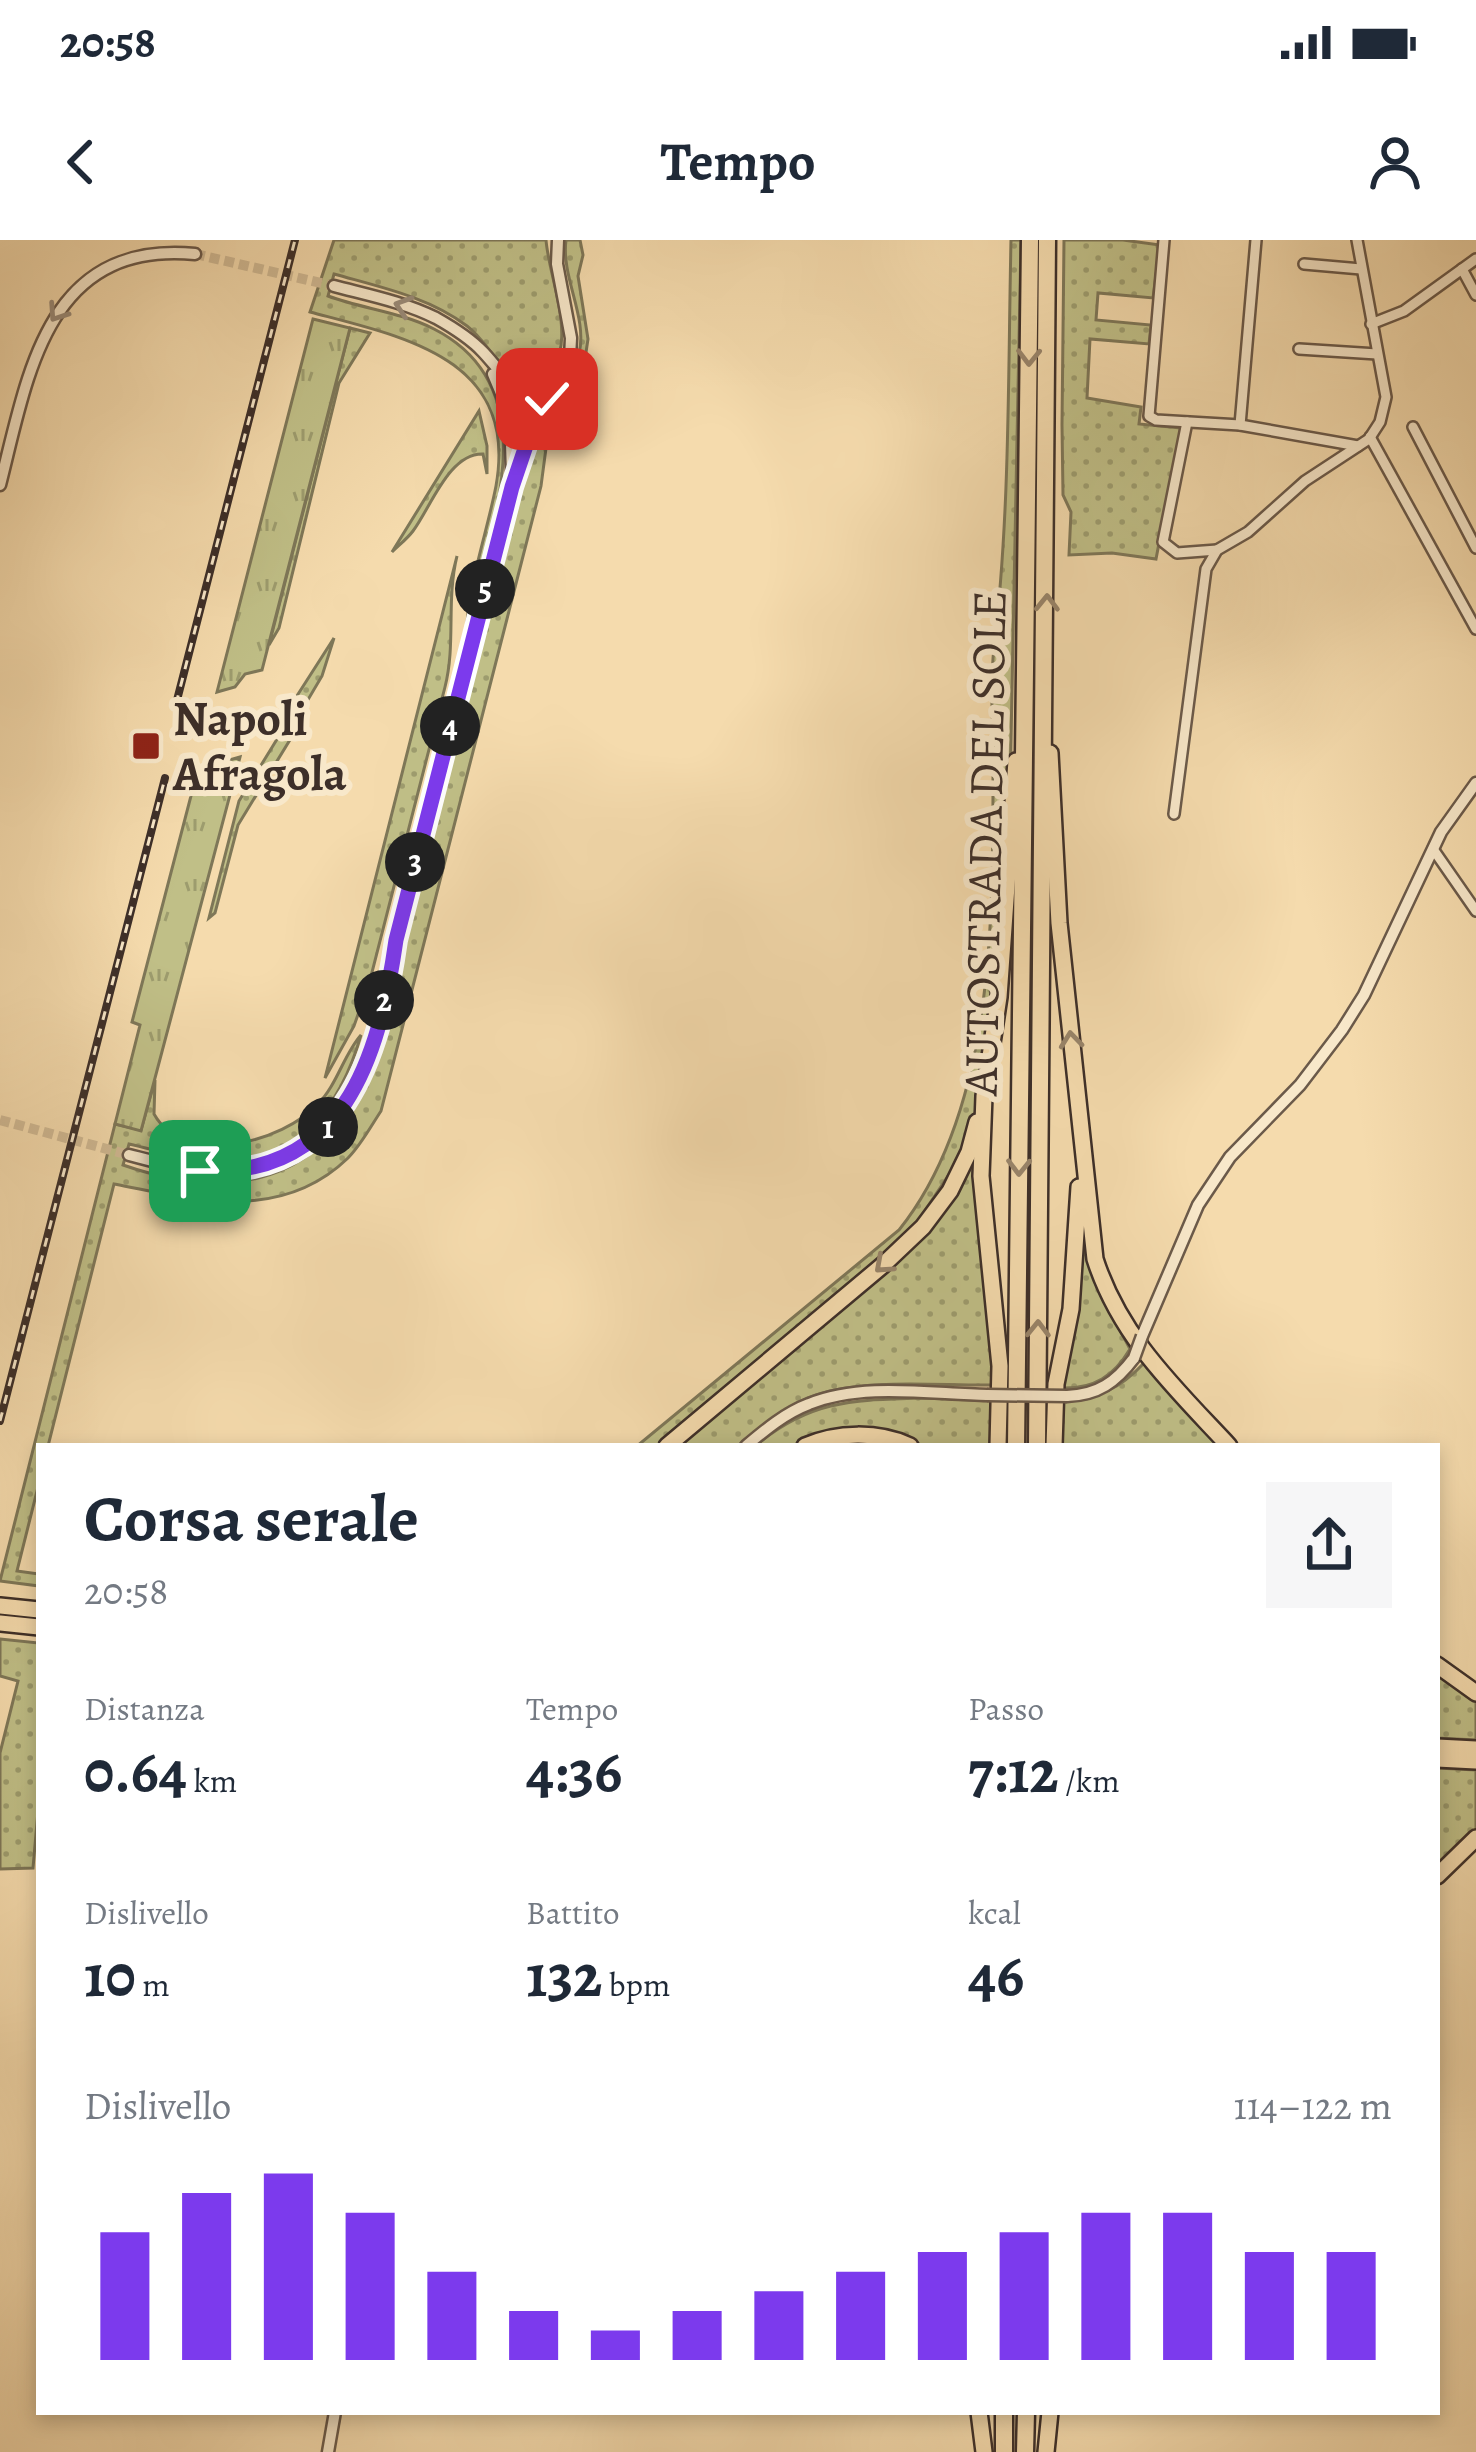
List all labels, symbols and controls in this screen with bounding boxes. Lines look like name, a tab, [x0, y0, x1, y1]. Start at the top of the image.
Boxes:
text: 20:58	[60, 11, 156, 73]
text: Tempo	[660, 125, 816, 199]
icon: back	[48, 129, 114, 195]
icon: person	[1362, 129, 1428, 195]
one-way arrow	[393, 295, 414, 320]
one-way arrow	[49, 300, 71, 322]
pin	[496, 348, 598, 450]
one-way arrow	[1016, 349, 1042, 367]
icon: check	[514, 366, 580, 432]
pin: 5	[455, 559, 515, 619]
text: 5	[478, 566, 492, 611]
street label: AUTOSTRADA DEL SOLE	[948, 590, 1022, 1097]
one-way arrow	[1033, 593, 1059, 612]
place label: Napoli Afragola	[172, 686, 347, 807]
pin: 4	[420, 696, 480, 756]
text: 4	[442, 703, 458, 748]
marker: Napoli Afragola	[130, 730, 162, 762]
pin: 3	[385, 832, 445, 892]
text: 3	[408, 839, 422, 884]
pin: 2	[354, 970, 414, 1030]
text: 2	[376, 977, 392, 1022]
one-way arrow	[1059, 1030, 1084, 1049]
pin: 1	[298, 1097, 358, 1157]
text: 1	[322, 1104, 334, 1149]
pin	[149, 1120, 251, 1222]
icon: arrive	[167, 1138, 233, 1204]
one-way arrow	[1006, 1159, 1032, 1177]
one-way arrow	[875, 1251, 896, 1272]
one-way arrow	[1025, 1319, 1051, 1338]
text: Corsa serale	[84, 1474, 419, 1564]
button: share	[1266, 1482, 1392, 1608]
text: 20:58	[84, 1564, 168, 1617]
text: Distanza	[84, 1686, 205, 1731]
text: Tempo	[526, 1686, 618, 1731]
text: Passo	[968, 1686, 1044, 1731]
text: 0.64	[84, 1731, 187, 1813]
text: 4:36	[526, 1731, 622, 1813]
text: 7:12	[968, 1731, 1058, 1813]
text: km	[187, 1758, 237, 1803]
text: /km	[1058, 1758, 1120, 1803]
text: Dislivello	[84, 1890, 209, 1935]
text: Battito	[526, 1890, 620, 1935]
text: kcal	[968, 1890, 1021, 1935]
text: 10	[84, 1935, 136, 2017]
text: 132	[526, 1935, 602, 2017]
text: 46	[968, 1935, 1024, 2017]
text: m	[136, 1962, 170, 2007]
text: bpm	[602, 1962, 670, 2007]
text: Dislivello	[84, 2079, 231, 2132]
text: 114–122 m	[1233, 2079, 1392, 2132]

